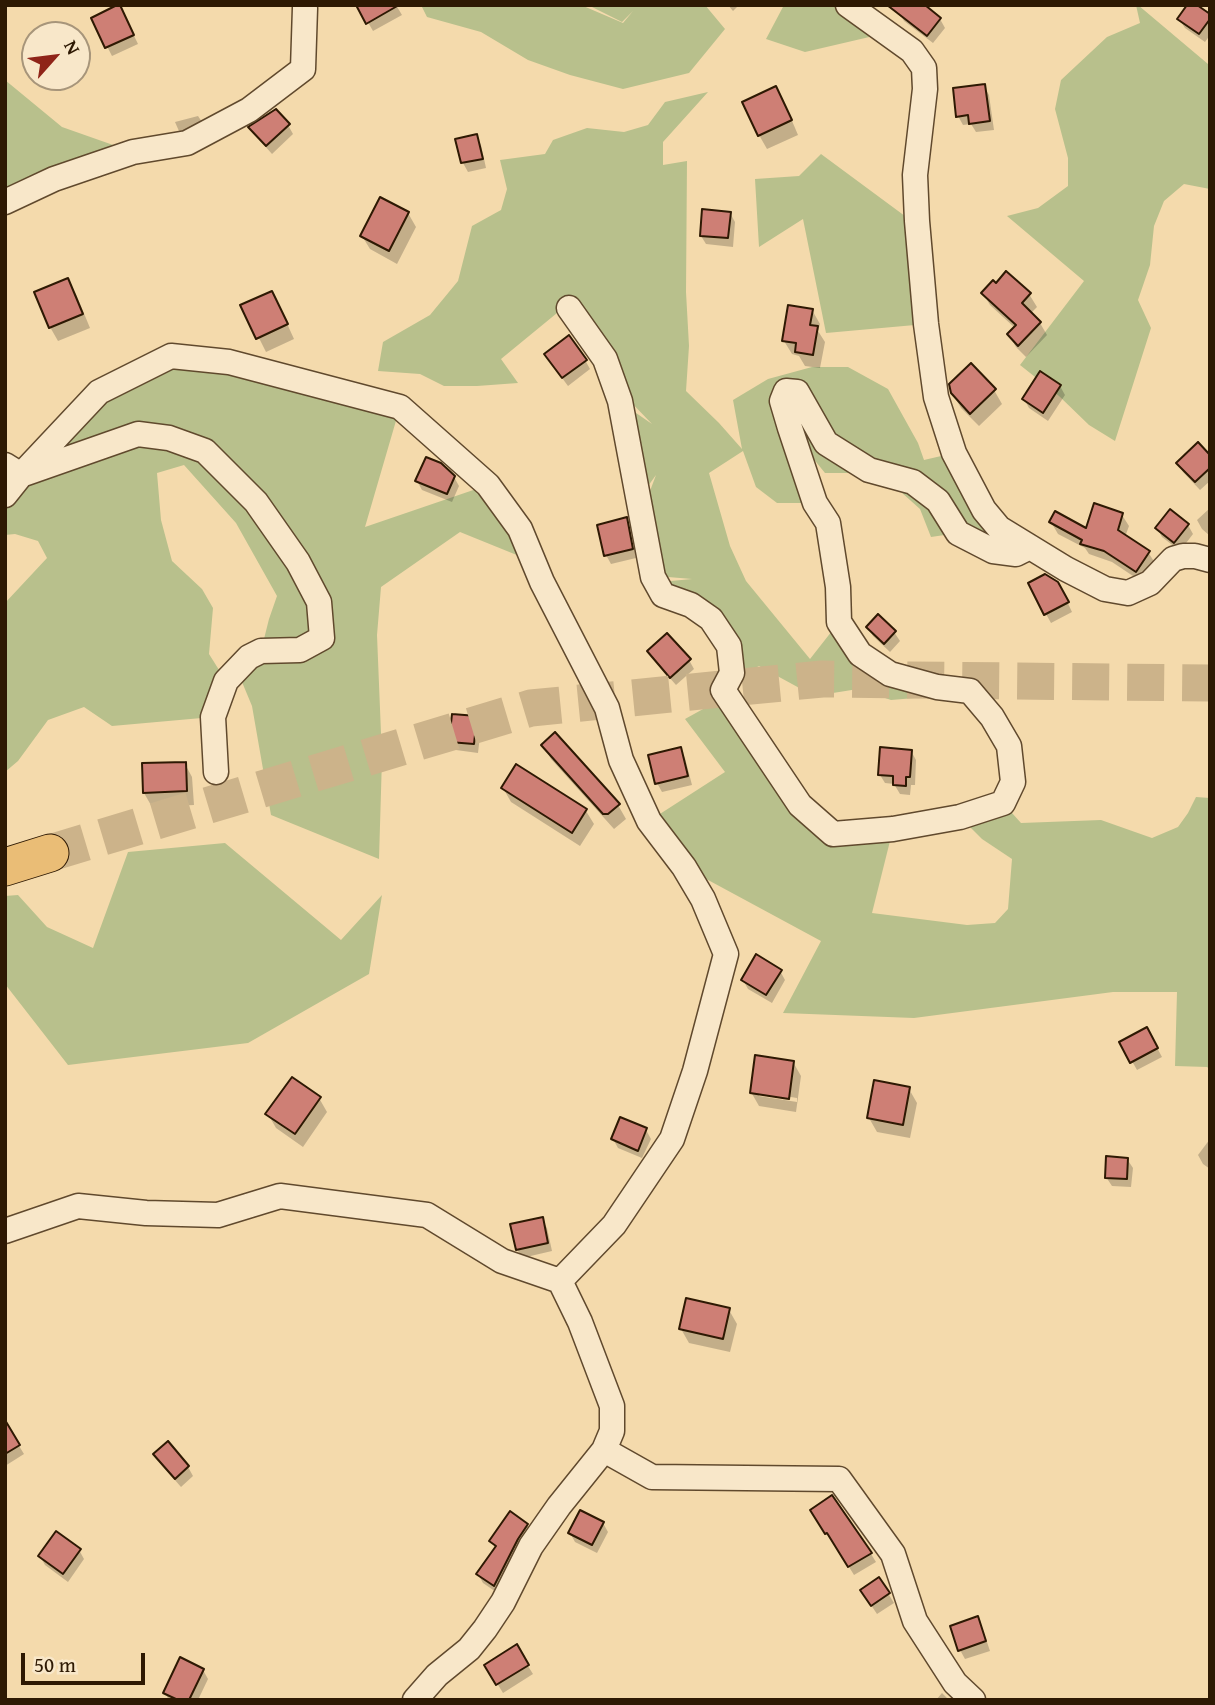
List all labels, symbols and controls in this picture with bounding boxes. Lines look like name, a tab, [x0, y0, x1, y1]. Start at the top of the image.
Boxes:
north arrow	[21, 21, 91, 91]
text: N	[57, 35, 88, 59]
scale bar	[24, 1638, 149, 1682]
text: 50 m	[34, 1649, 76, 1680]

